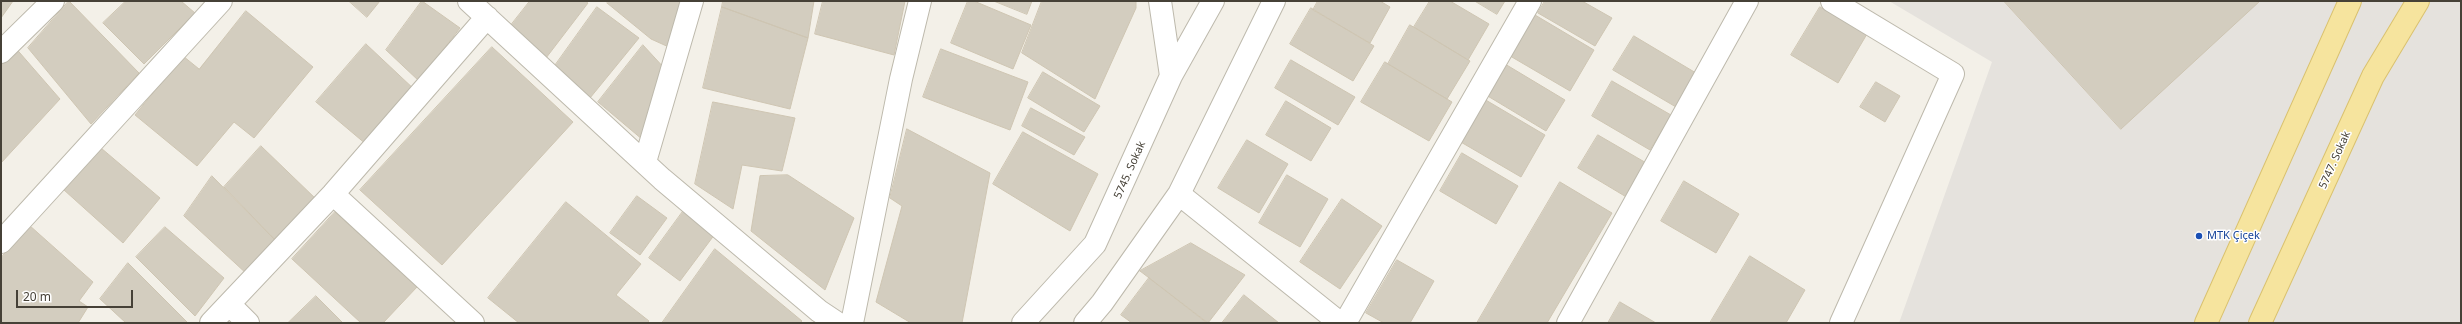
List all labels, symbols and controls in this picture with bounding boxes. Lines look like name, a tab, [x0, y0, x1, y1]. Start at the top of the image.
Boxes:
street label: 5747. Sokak	[2316, 129, 2354, 191]
street label: 5745. Sokak	[1111, 139, 1149, 201]
place label: MTK Çiçek	[2207, 229, 2260, 243]
marker: MTK Çiçek	[2194, 231, 2204, 241]
scale bar	[18, 282, 135, 308]
text: 20 m	[23, 288, 51, 305]

